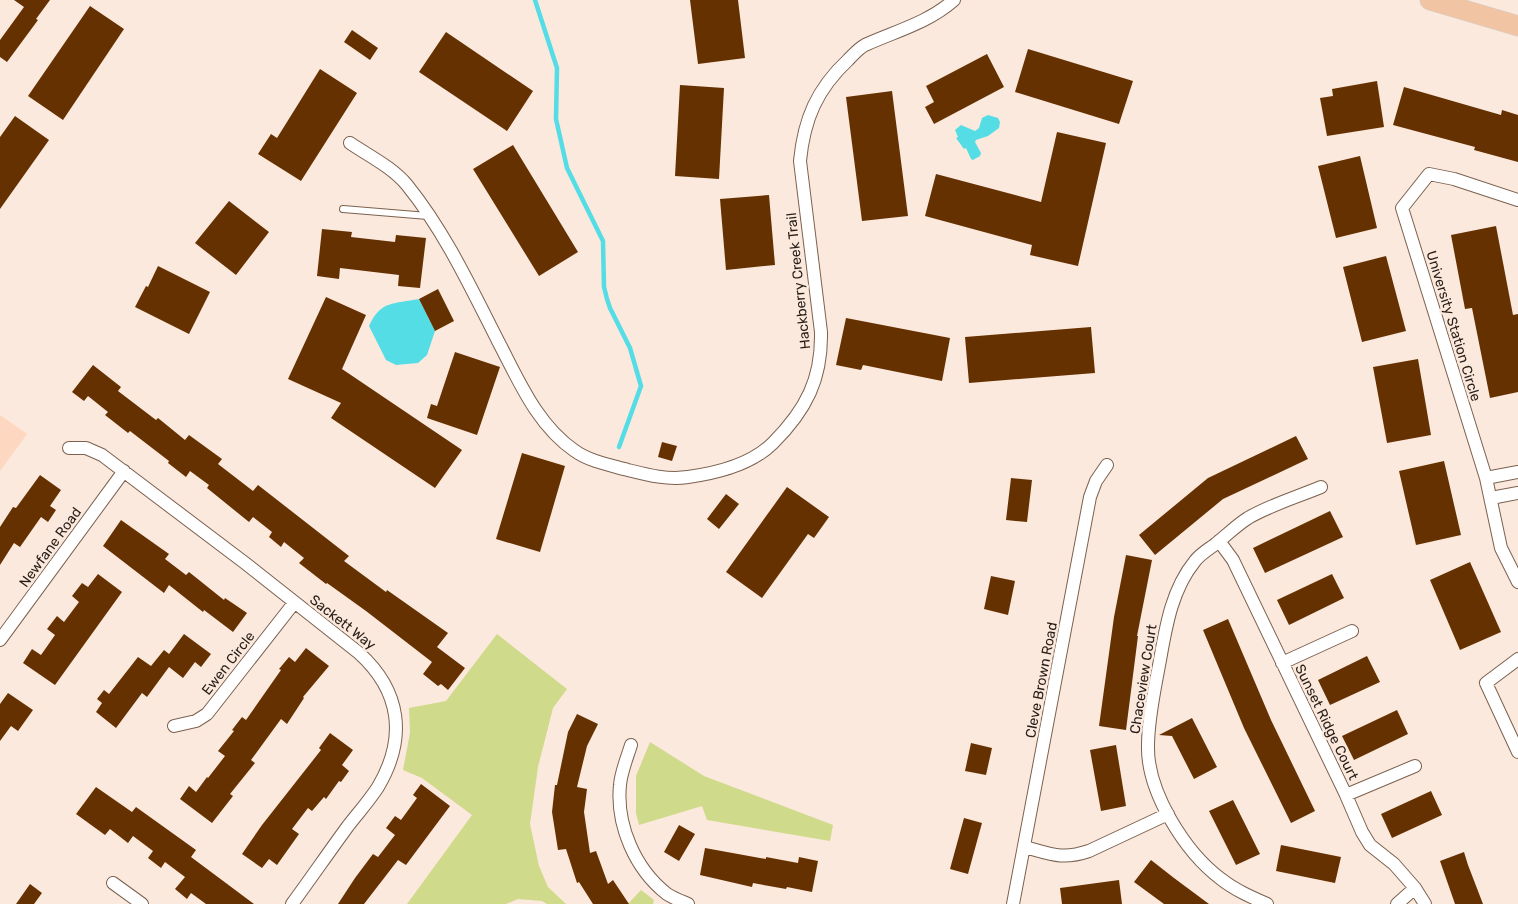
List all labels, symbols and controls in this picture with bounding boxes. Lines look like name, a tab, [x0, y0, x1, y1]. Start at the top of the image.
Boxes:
street label: Hackberry Creek Trail	[783, 212, 814, 350]
street label: University Station Circle	[1422, 249, 1485, 404]
street label: Newfane Road	[16, 504, 85, 591]
street label: Sackett Way	[306, 591, 379, 654]
street label: Cleve Brown Road	[1022, 621, 1061, 740]
street label: Chaceview Court	[1126, 623, 1161, 735]
street label: Ewen Circle	[198, 628, 259, 698]
street label: Sunset Ridge Court	[1291, 662, 1362, 783]

